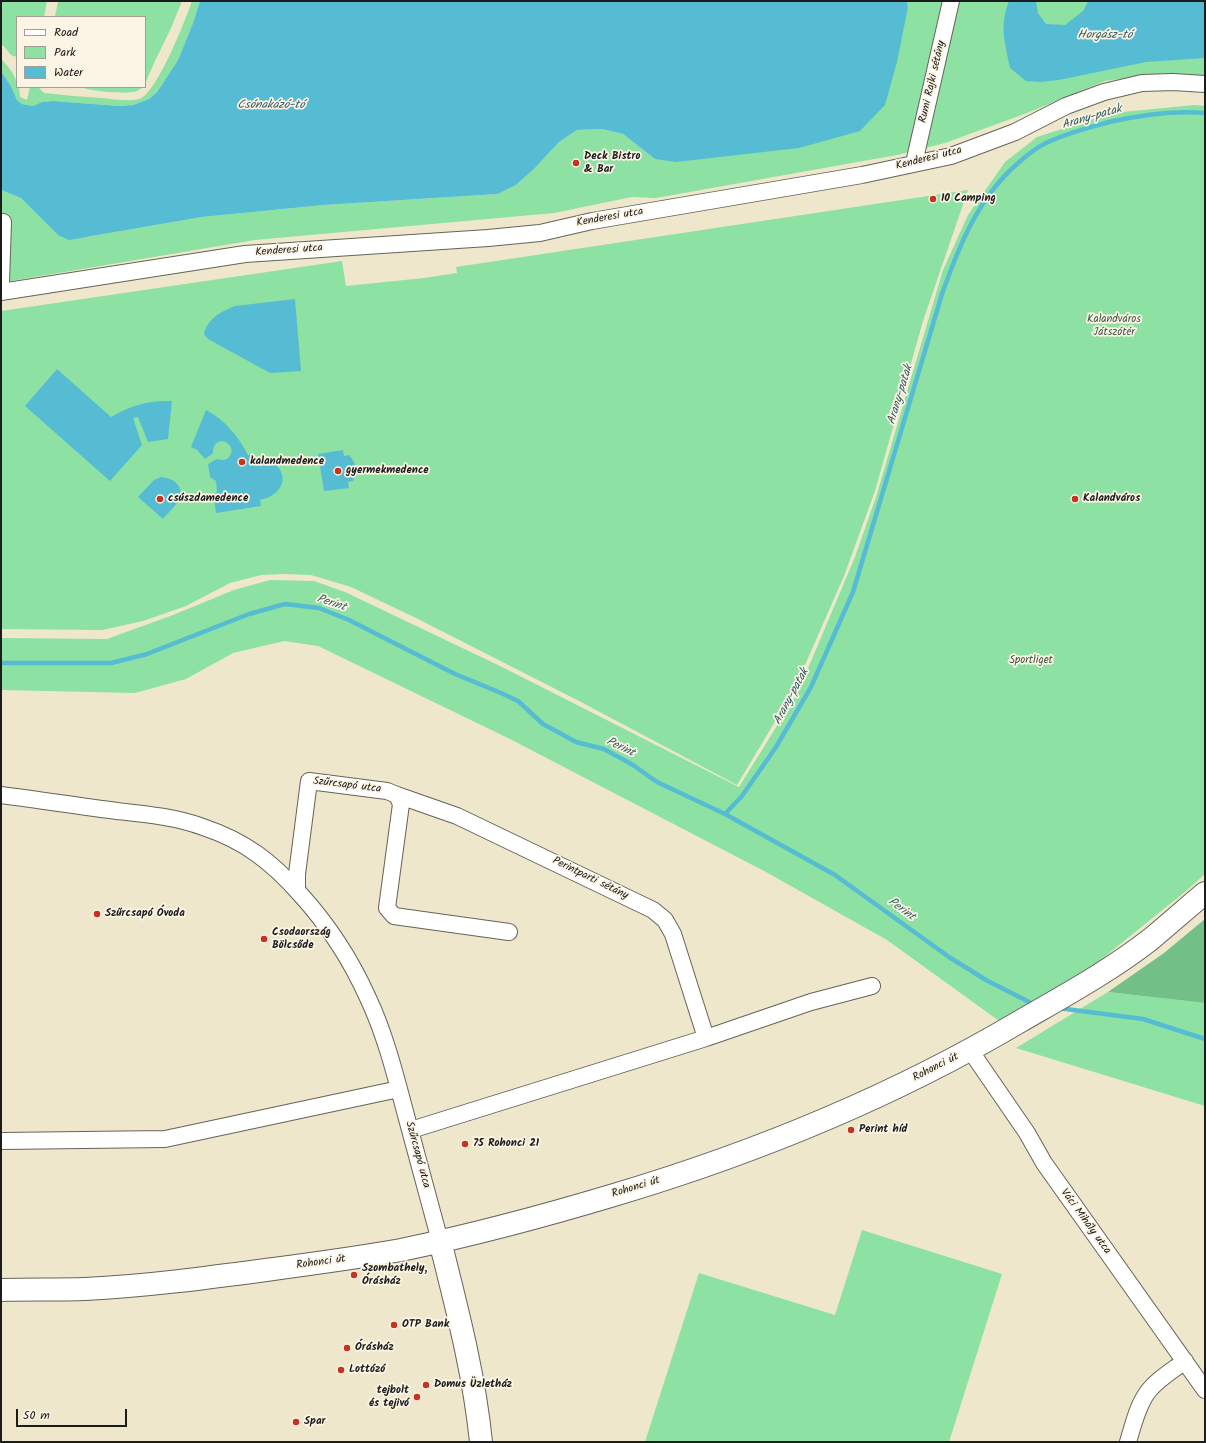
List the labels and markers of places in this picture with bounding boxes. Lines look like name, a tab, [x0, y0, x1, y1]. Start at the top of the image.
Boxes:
place label: Deck Bistro & Bar	[584, 150, 641, 176]
marker: Deck Bistro & Bar	[571, 158, 581, 168]
place label: 10 Camping	[941, 192, 996, 206]
marker: 10 Camping	[928, 194, 938, 204]
place label: kalandmedence	[250, 455, 324, 469]
marker: kalandmedence	[237, 457, 247, 467]
place label: gyermekmedence	[346, 464, 429, 478]
marker: gyermekmedence	[333, 466, 343, 476]
place label: csúszdamedence	[168, 492, 248, 506]
place label: Kalandváros	[1083, 492, 1140, 506]
marker: csúszdamedence	[155, 494, 165, 504]
marker: Kalandváros	[1070, 494, 1080, 504]
place label: Szűrcsapó Óvoda	[105, 907, 185, 921]
marker: Szűrcsapó Óvoda	[92, 909, 102, 919]
place label: Csodaország Bölcsőde	[272, 926, 331, 952]
marker: Csodaország Bölcsőde	[259, 934, 269, 944]
place label: Perint híd	[859, 1123, 908, 1137]
marker: Perint híd	[846, 1125, 856, 1135]
place label: 75 Rohonci 21	[473, 1137, 539, 1151]
marker: 75 Rohonci 21	[460, 1139, 470, 1149]
place label: Szombathely, Órásház	[362, 1262, 427, 1288]
marker: Szombathely, Órásház	[349, 1270, 359, 1280]
place label: OTP Bank	[402, 1318, 449, 1332]
marker: OTP Bank	[389, 1320, 399, 1330]
place label: Órásház	[355, 1341, 394, 1355]
marker: Órásház	[342, 1343, 352, 1353]
place label: Lottózó	[349, 1363, 385, 1377]
marker: Lottózó	[336, 1365, 346, 1375]
place label: Domus Üzletház	[434, 1378, 512, 1392]
marker: Domus Üzletház	[421, 1380, 431, 1390]
place label: tejbolt és tejivó	[369, 1384, 409, 1410]
marker: tejbolt és tejivó	[412, 1392, 422, 1402]
place label: Spar	[304, 1415, 326, 1429]
marker: Spar	[291, 1417, 301, 1427]

